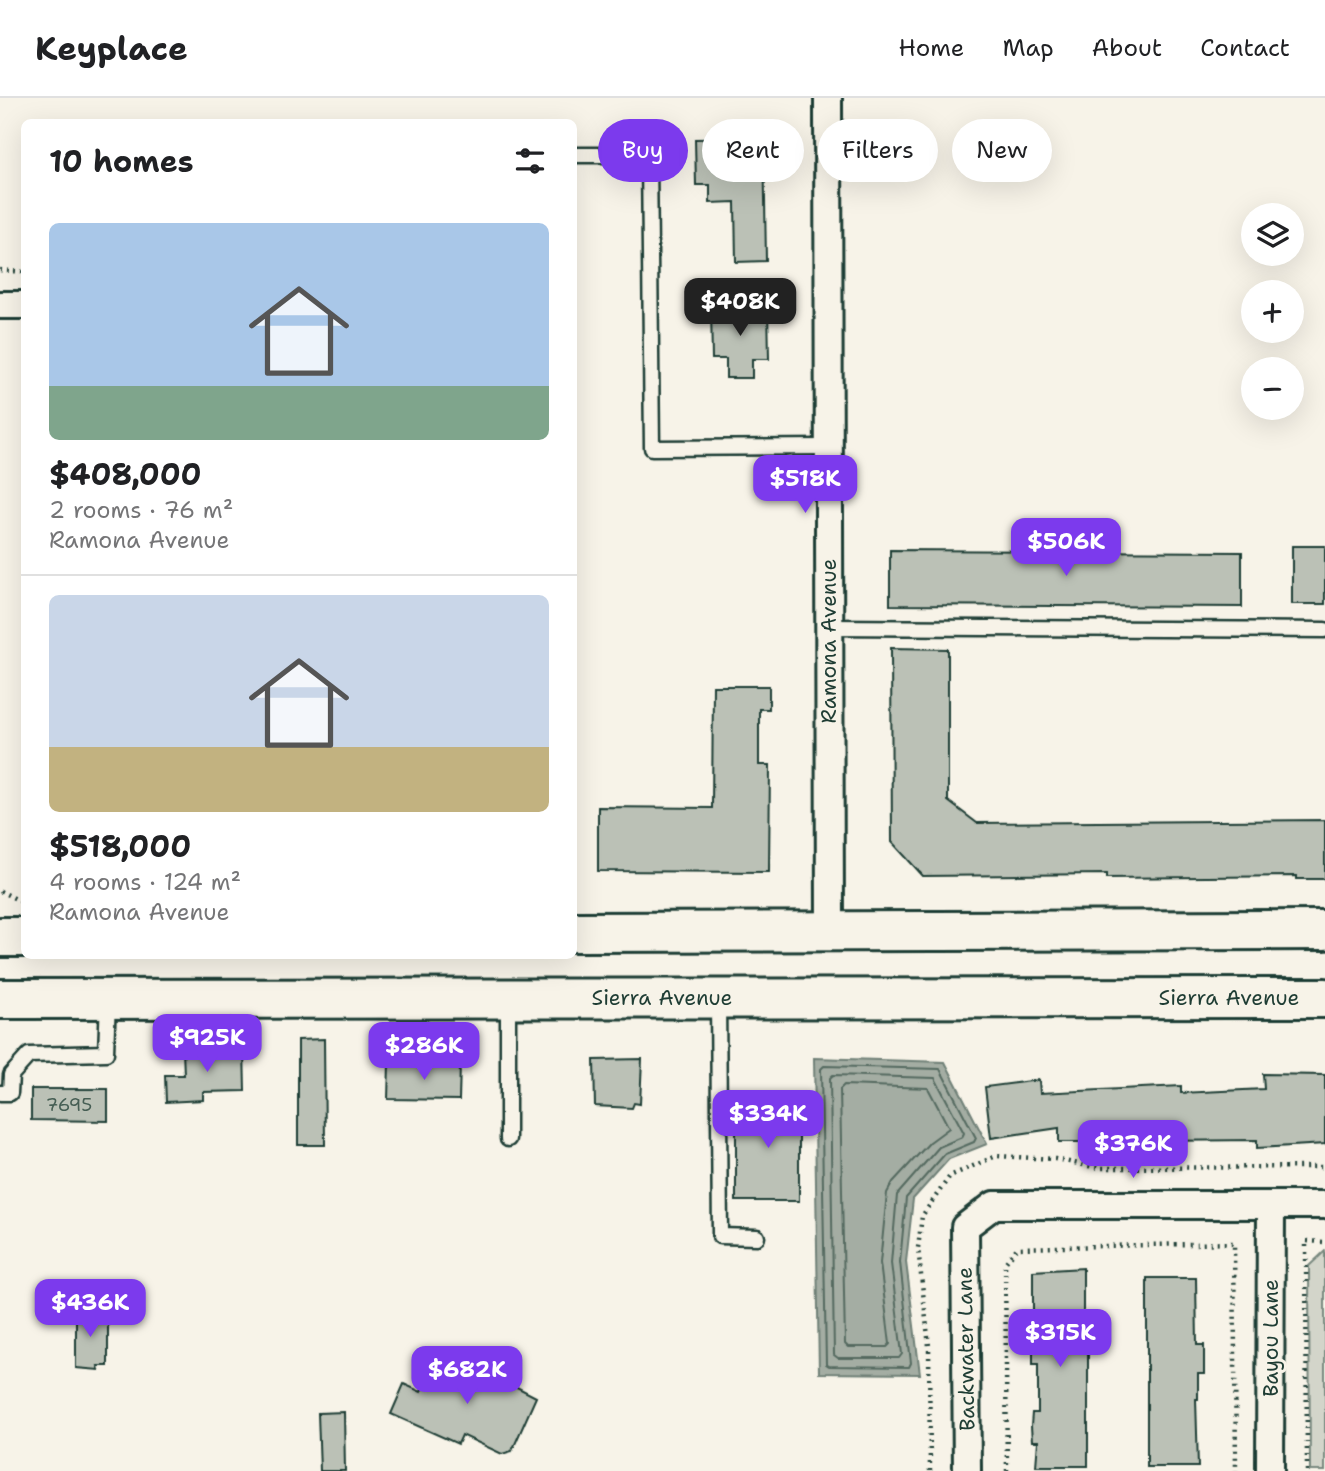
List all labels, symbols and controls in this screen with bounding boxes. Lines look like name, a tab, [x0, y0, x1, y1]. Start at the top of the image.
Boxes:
text: Keyplace	[35, 26, 188, 71]
text: Home	[898, 32, 964, 64]
text: Map	[1002, 32, 1054, 64]
text: About	[1092, 32, 1162, 64]
text: Contact	[1200, 32, 1290, 64]
chip: Buy	[598, 119, 688, 182]
chip: Rent	[702, 119, 804, 182]
chip: Filters	[818, 119, 938, 182]
chip: New	[952, 119, 1052, 182]
text: 10 homes	[49, 141, 194, 182]
icon: filters	[511, 142, 549, 180]
map controls	[1241, 203, 1304, 420]
button: layers	[1241, 203, 1304, 266]
icon: home	[236, 268, 362, 394]
pin: $408K	[691, 278, 789, 338]
button: +	[1241, 280, 1304, 343]
text: $408K	[700, 286, 780, 316]
button: −	[1241, 357, 1304, 420]
text: $408,000	[49, 454, 202, 495]
pin: $518K	[756, 456, 854, 515]
text: $518K	[769, 463, 841, 493]
text: 2 rooms · 76 m²	[49, 495, 233, 525]
pin: $506K	[1017, 518, 1115, 578]
text: Ramona Avenue	[49, 525, 230, 555]
text: $506K	[1027, 526, 1105, 556]
street label: Ramona Avenue	[815, 559, 843, 723]
icon: home	[236, 640, 362, 766]
text: $518,000	[49, 826, 191, 867]
text: 4 rooms · 124 m²	[49, 867, 241, 897]
text: Ramona Avenue	[49, 897, 230, 927]
street label: Sierra Avenue	[592, 984, 732, 1012]
street label: Sierra Avenue	[1159, 984, 1299, 1012]
pin: $925K	[158, 1014, 256, 1074]
text: $925K	[169, 1022, 245, 1052]
pin: $286K	[375, 1023, 473, 1082]
text: $286K	[384, 1030, 464, 1060]
pin: $334K	[719, 1090, 817, 1150]
house number: 7695	[46, 1093, 92, 1117]
text: $334K	[729, 1098, 807, 1128]
pin: $376K	[1084, 1121, 1182, 1180]
text: $376K	[1094, 1128, 1172, 1158]
street label: Backwater Lane	[951, 1267, 981, 1431]
street label: Bayou Lane	[1257, 1279, 1285, 1397]
pin: $436K	[41, 1280, 139, 1339]
text: $436K	[51, 1287, 129, 1317]
pin: $315K	[1011, 1310, 1109, 1369]
text: $315K	[1024, 1317, 1096, 1347]
pin: $682K	[418, 1346, 516, 1406]
text: $682K	[427, 1354, 507, 1384]

